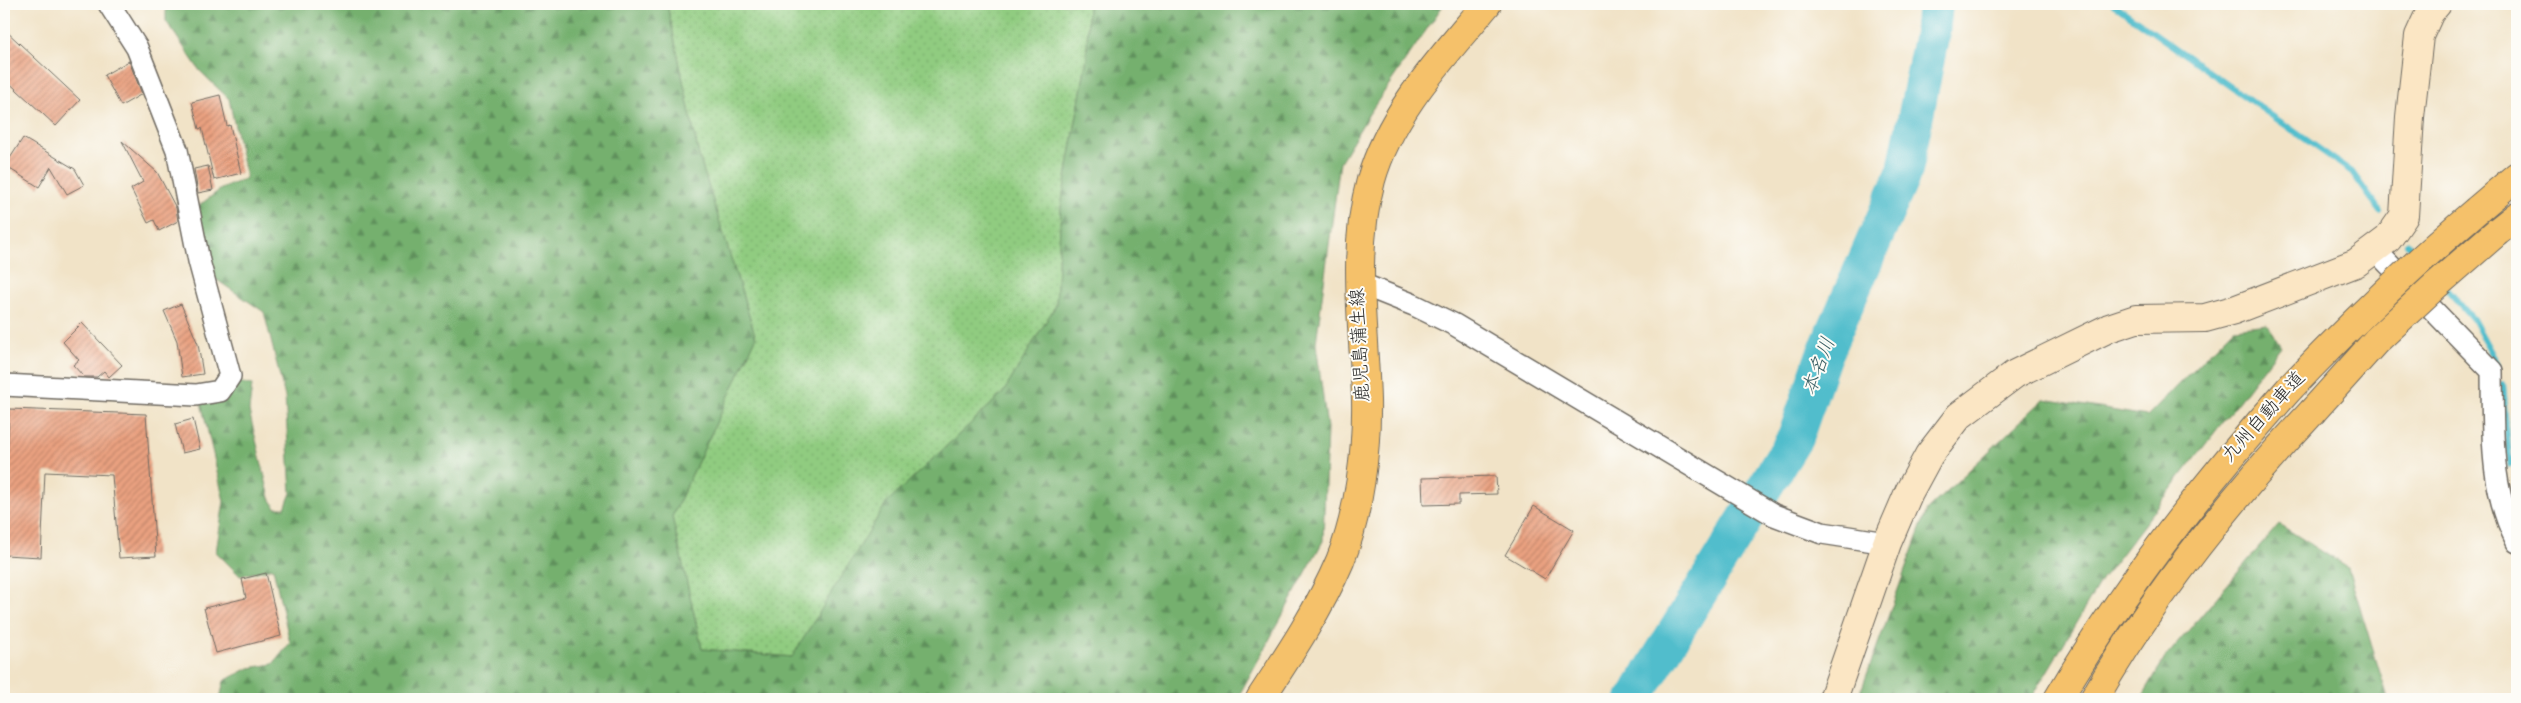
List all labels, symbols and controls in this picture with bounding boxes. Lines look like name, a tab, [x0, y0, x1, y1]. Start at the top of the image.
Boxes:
street label: 鹿児島蒲生線	[1347, 287, 1376, 403]
water label: 本名川	[1798, 334, 1842, 399]
street label: 九州自動車道	[2218, 367, 2312, 468]

